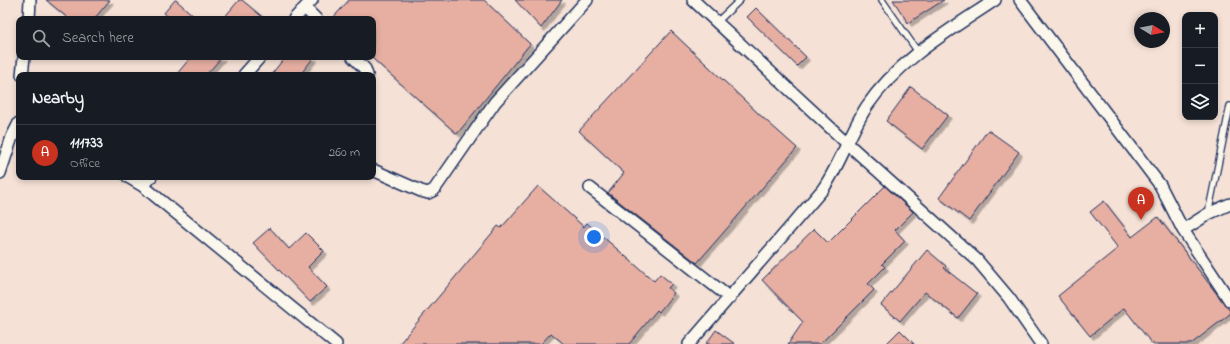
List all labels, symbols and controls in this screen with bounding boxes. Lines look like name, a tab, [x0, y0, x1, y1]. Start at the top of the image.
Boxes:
north arrow	[1134, 12, 1170, 48]
map controls	[1182, 12, 1218, 120]
button: +	[1182, 12, 1218, 48]
search box	[16, 16, 376, 60]
icon: search	[30, 27, 52, 49]
text: Search here	[62, 27, 134, 49]
button: −	[1182, 48, 1218, 84]
button: layers	[1182, 84, 1218, 120]
text: Nearby	[32, 86, 84, 111]
text: 111733	[70, 132, 103, 154]
text: A	[41, 143, 49, 162]
text: 260 m	[329, 143, 360, 162]
text: Office	[70, 154, 100, 173]
pin: A	[1128, 187, 1154, 220]
your location	[584, 227, 604, 247]

